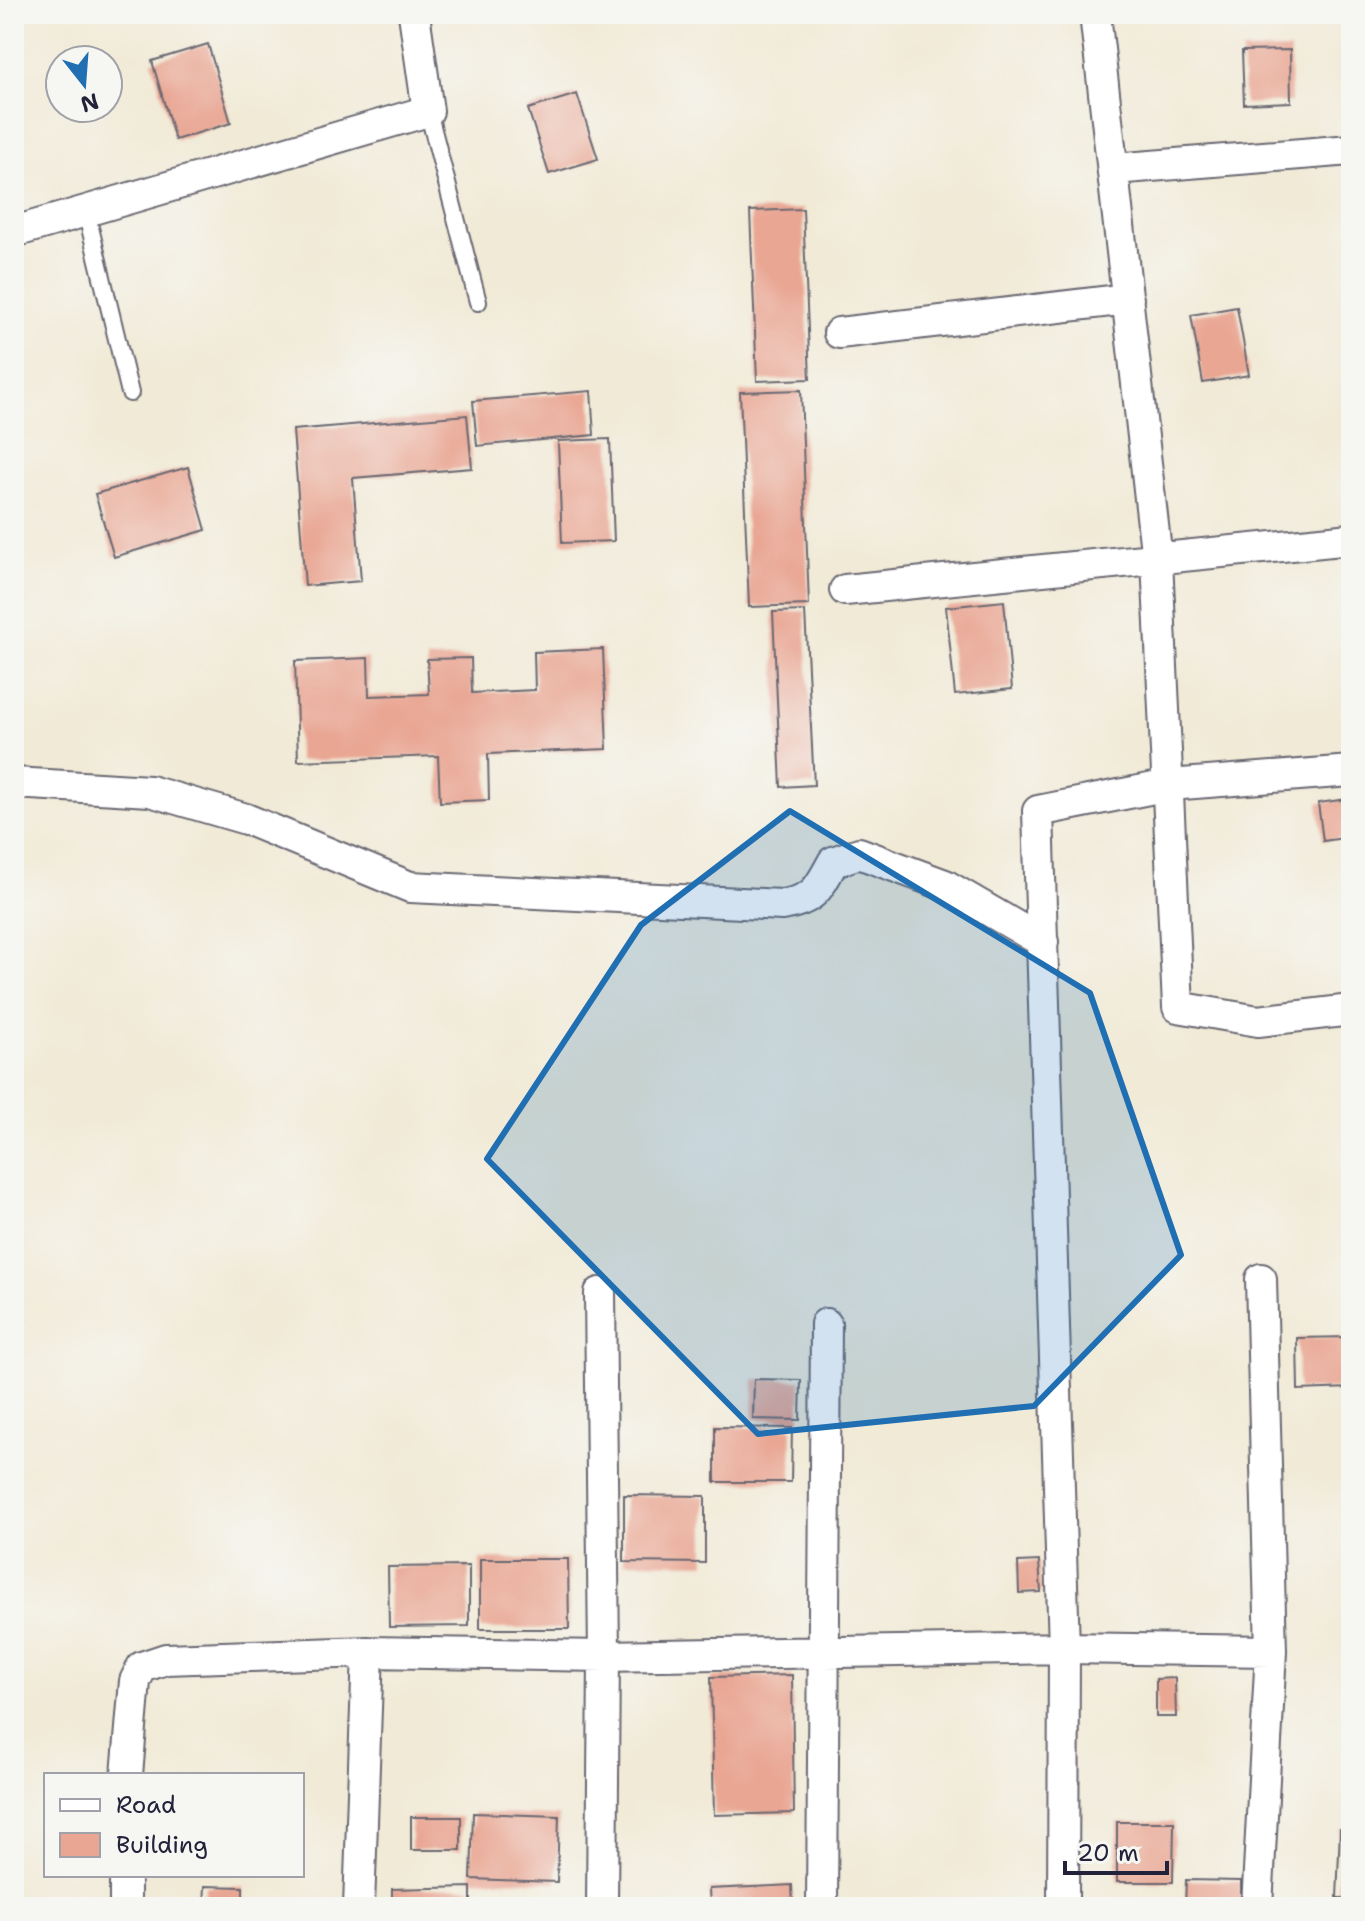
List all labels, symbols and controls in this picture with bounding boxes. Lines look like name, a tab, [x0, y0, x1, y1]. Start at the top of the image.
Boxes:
north arrow	[44, 44, 124, 124]
text: N	[77, 86, 102, 119]
legend	[44, 1773, 304, 1877]
text: Road	[116, 1789, 176, 1821]
scale bar	[1065, 1825, 1167, 1875]
text: Building	[116, 1829, 208, 1861]
text: 20 m	[1077, 1837, 1139, 1869]

